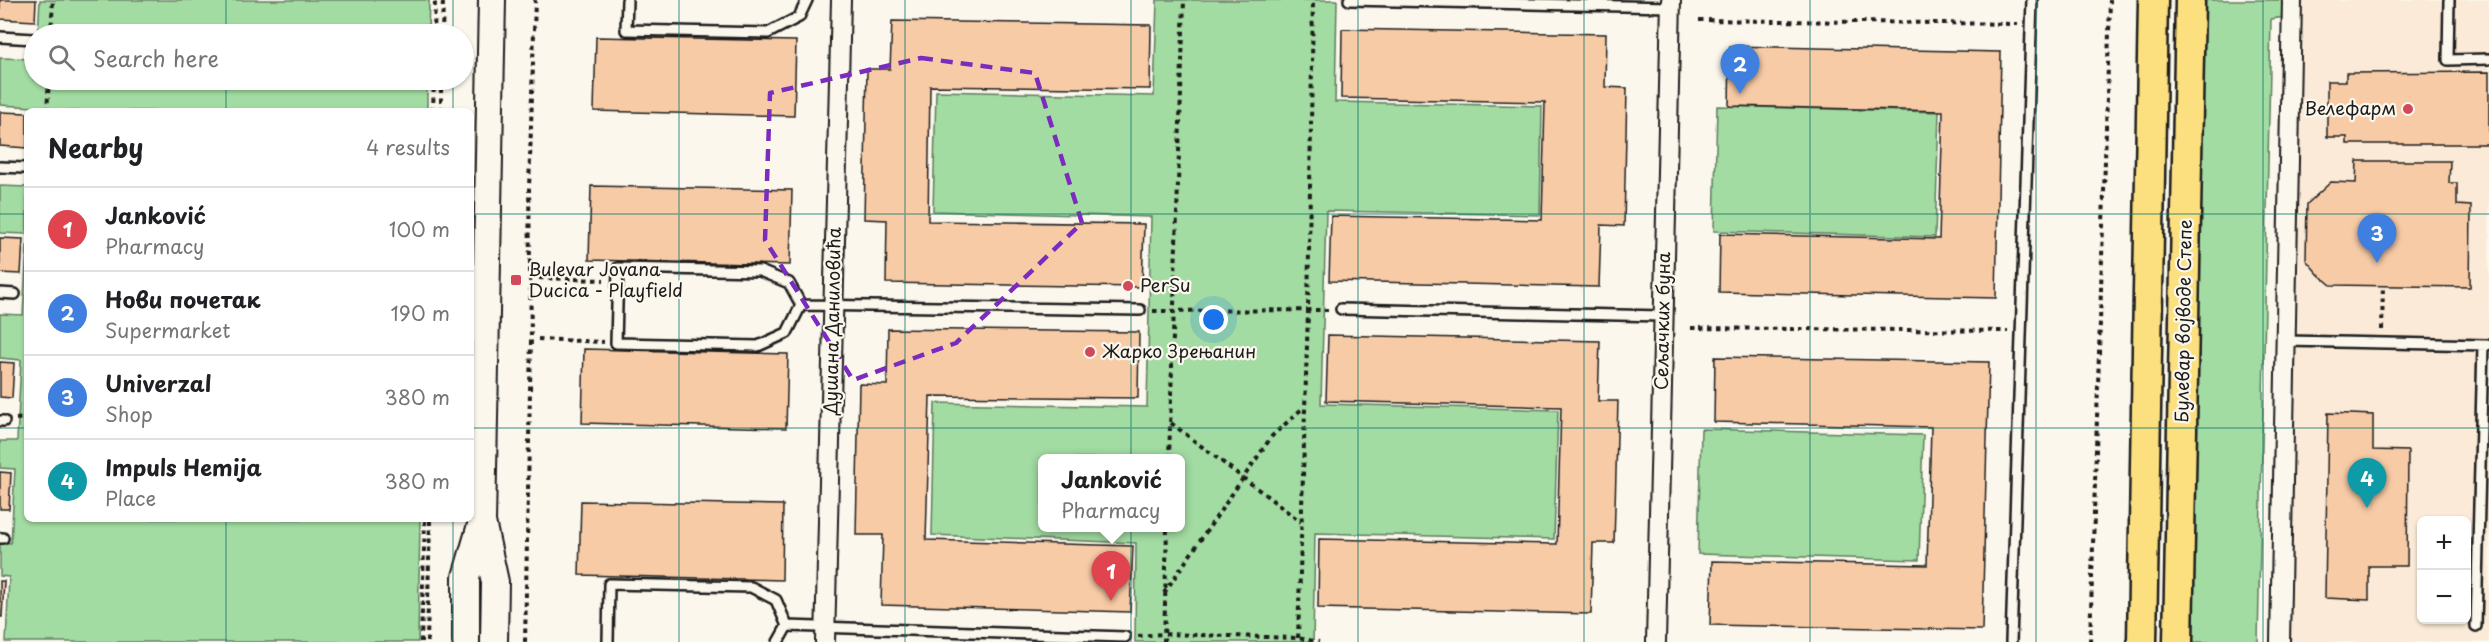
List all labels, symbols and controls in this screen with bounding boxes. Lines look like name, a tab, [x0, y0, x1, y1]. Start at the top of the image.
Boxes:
search box	[24, 24, 474, 90]
icon: search	[45, 41, 78, 74]
text: Search here	[93, 41, 219, 74]
pin: 2	[1720, 44, 1760, 94]
place label: Велефарм	[2304, 94, 2396, 121]
marker: Велефарм	[2401, 102, 2415, 116]
text: Nearby	[48, 128, 143, 167]
text: 4 results	[366, 132, 450, 162]
text: Janković	[105, 198, 206, 231]
text: 1	[63, 214, 72, 244]
text: 100 m	[389, 214, 450, 244]
pin: 3	[2358, 214, 2396, 263]
street label: Булевар војводе Степе	[2167, 219, 2198, 423]
street label: Душана Даниловића	[816, 226, 847, 416]
text: Pharmacy	[105, 231, 205, 261]
street label: Сељачких буна	[1647, 251, 1676, 390]
place label: Bulevar Jovana Ducica - Playfield	[528, 255, 683, 303]
place label: PerSu	[1140, 271, 1190, 298]
marker: Bulevar Jovana Ducica - Playfield	[509, 273, 523, 287]
marker: PerSu	[1121, 279, 1135, 293]
text: Нови почетак	[105, 282, 260, 315]
text: 2	[60, 298, 75, 328]
text: 190 m	[391, 298, 450, 328]
your location	[1199, 305, 1228, 334]
text: Supermarket	[105, 315, 231, 345]
place label: Жарко Зрењанин	[1102, 337, 1256, 364]
marker: Жарко Зрењанин	[1083, 345, 1097, 359]
text: Univerzal	[105, 366, 211, 399]
text: 3	[61, 382, 74, 412]
text: 380 m	[384, 382, 450, 412]
text: Shop	[105, 399, 153, 429]
text: Impuls Hemija	[105, 450, 262, 483]
popup	[1038, 454, 1185, 532]
pin: 4	[2348, 458, 2386, 508]
text: Janković	[1061, 462, 1162, 495]
text: 4	[61, 466, 74, 496]
text: 380 m	[384, 466, 450, 496]
text: Place	[105, 483, 156, 513]
text: Pharmacy	[1061, 495, 1161, 525]
map controls	[2417, 516, 2471, 624]
button: +	[2417, 516, 2471, 570]
pin: 1	[1092, 552, 1130, 601]
button: −	[2417, 570, 2471, 624]

